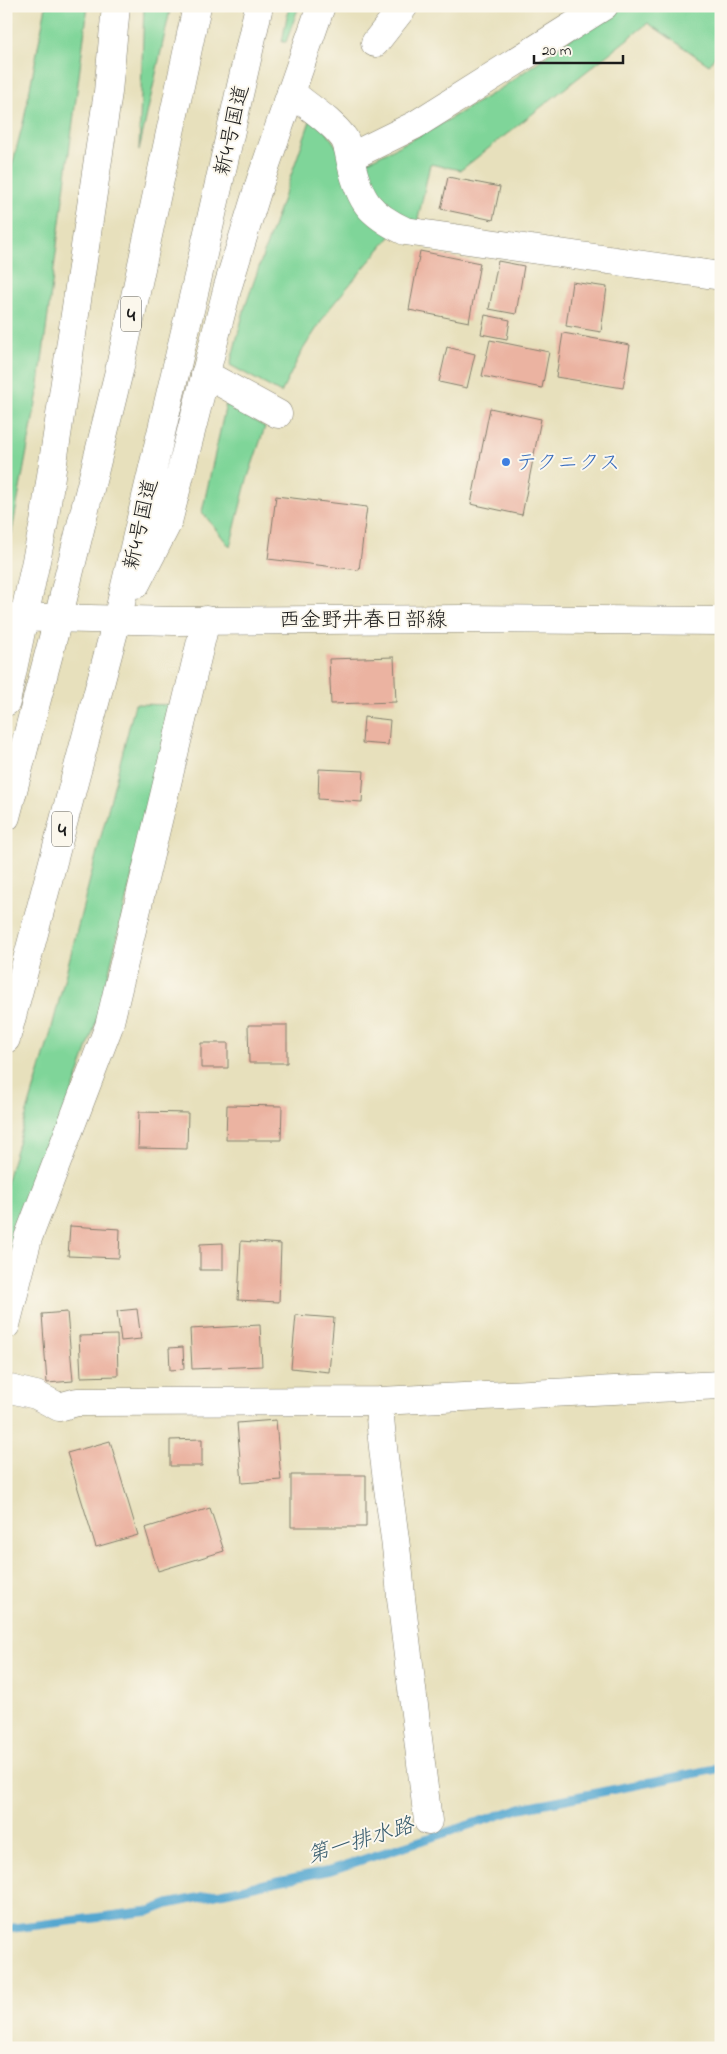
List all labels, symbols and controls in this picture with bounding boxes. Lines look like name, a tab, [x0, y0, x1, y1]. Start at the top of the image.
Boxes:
scale bar	[534, 32, 623, 64]
text: 20 m	[542, 40, 572, 62]
street label: 新4号国道	[208, 82, 258, 179]
road number: 4	[121, 296, 141, 332]
place label: テクニクス	[516, 449, 620, 479]
marker: テクニクス	[500, 456, 512, 468]
street label: 新4号国道	[117, 476, 167, 573]
street label: 西金野井春日部線	[279, 606, 447, 636]
road number: 4	[52, 812, 72, 846]
water label: 第一排水路	[304, 1810, 420, 1873]

